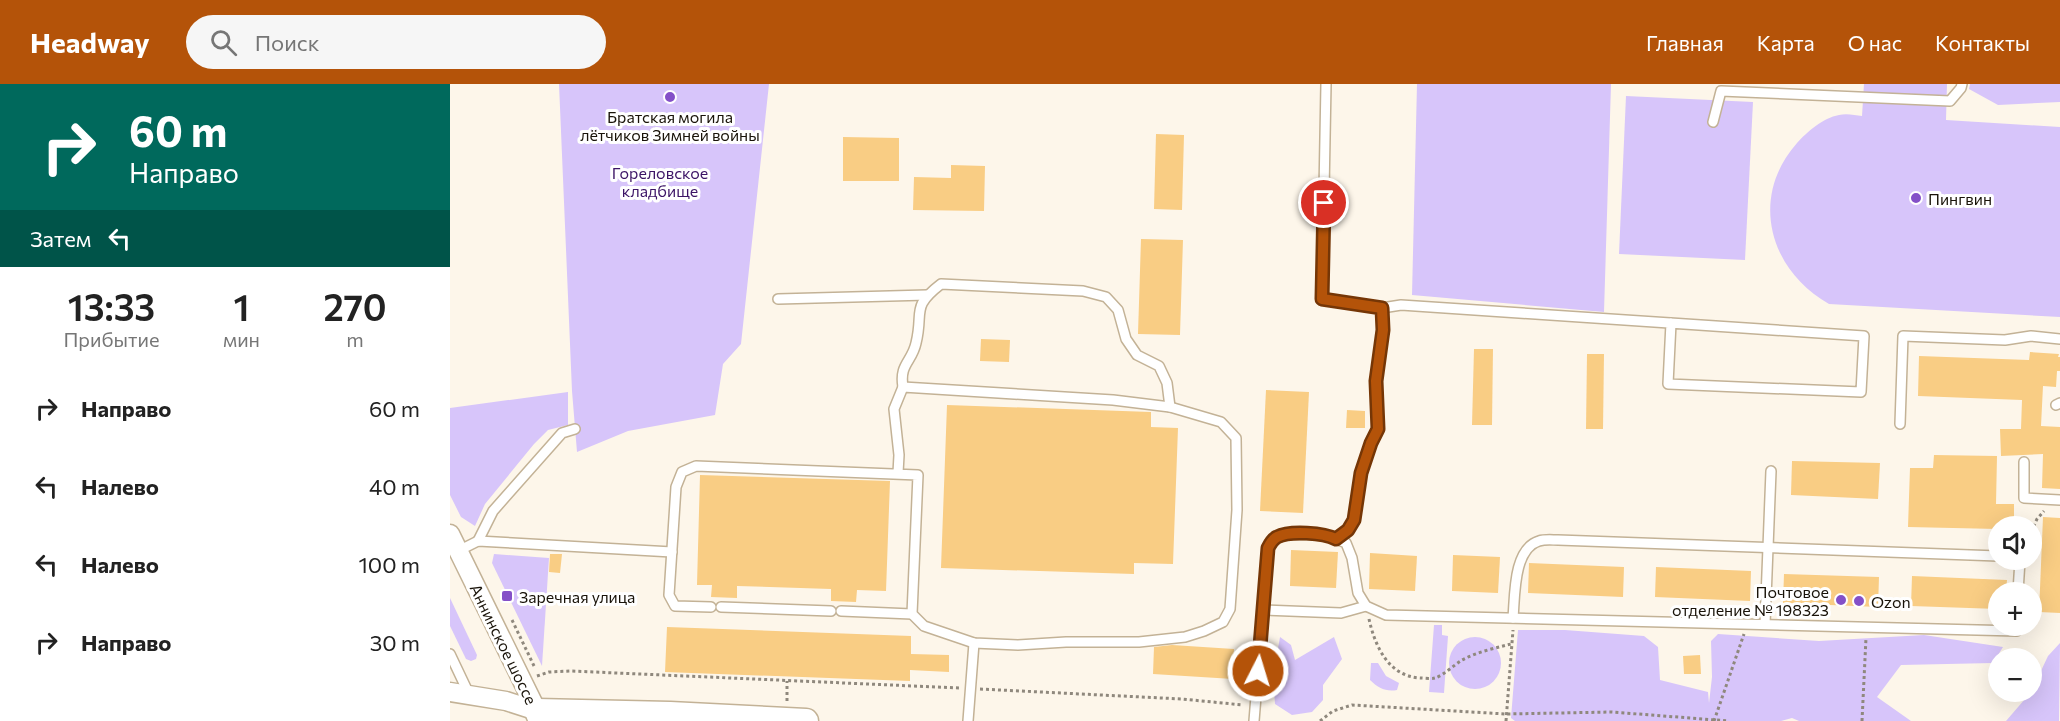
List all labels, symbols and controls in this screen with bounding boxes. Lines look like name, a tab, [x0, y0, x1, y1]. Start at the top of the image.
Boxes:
search box	[186, 15, 606, 69]
text: Headway	[30, 25, 150, 59]
icon: search	[207, 26, 240, 59]
text: Поиск	[255, 29, 319, 56]
text: Главная	[1646, 30, 1724, 55]
text: Карта	[1757, 30, 1815, 55]
text: О нас	[1848, 30, 1902, 55]
text: Контакты	[1935, 30, 2030, 55]
marker: Братская могила лётчиков Зимней войны	[663, 90, 677, 104]
text: 60 m	[129, 104, 228, 156]
place label: Братская могила лётчиков Зимней войны	[580, 107, 760, 144]
icon: right	[30, 108, 108, 186]
text: Направо	[129, 156, 239, 189]
park label: Гореловское кладбище	[612, 163, 708, 200]
pin	[1298, 177, 1349, 228]
icon: arrive	[1307, 186, 1340, 219]
place label: Пингвин	[1928, 189, 1992, 208]
marker: Пингвин	[1909, 191, 1923, 205]
icon: left	[103, 222, 136, 255]
text: Затем	[30, 225, 91, 252]
text: 13:33	[68, 284, 155, 328]
text: 1	[233, 284, 249, 328]
text: 270	[323, 284, 387, 328]
text: Прибытие	[63, 327, 160, 351]
text: мин	[223, 327, 260, 351]
text: m	[346, 327, 364, 351]
icon: right	[30, 392, 63, 425]
text: Направо	[81, 395, 171, 422]
text: 60 m	[369, 395, 420, 422]
icon: left	[30, 470, 63, 503]
text: Налево	[81, 473, 159, 500]
text: 40 m	[369, 473, 420, 500]
map controls	[1988, 516, 2042, 702]
button: sound	[1988, 516, 2042, 570]
icon: left	[30, 548, 63, 581]
text: Налево	[81, 551, 159, 578]
text: 100 m	[358, 551, 420, 578]
street label: Аннинское шоссе	[467, 581, 541, 707]
place label: Почтовое отделение № 198323	[1672, 582, 1829, 619]
button: +	[1988, 582, 2042, 636]
place label: Заречная улица	[519, 587, 635, 606]
marker: Заречная улица	[500, 589, 514, 603]
place label: Ozon	[1871, 592, 1911, 611]
marker: Почтовое отделение № 198323	[1834, 593, 1848, 607]
marker: Ozon	[1852, 594, 1866, 608]
icon: right	[30, 626, 63, 659]
text: Направо	[81, 629, 171, 656]
text: 30 m	[370, 629, 420, 656]
position arrow	[1226, 639, 1290, 703]
button: −	[1988, 648, 2042, 702]

